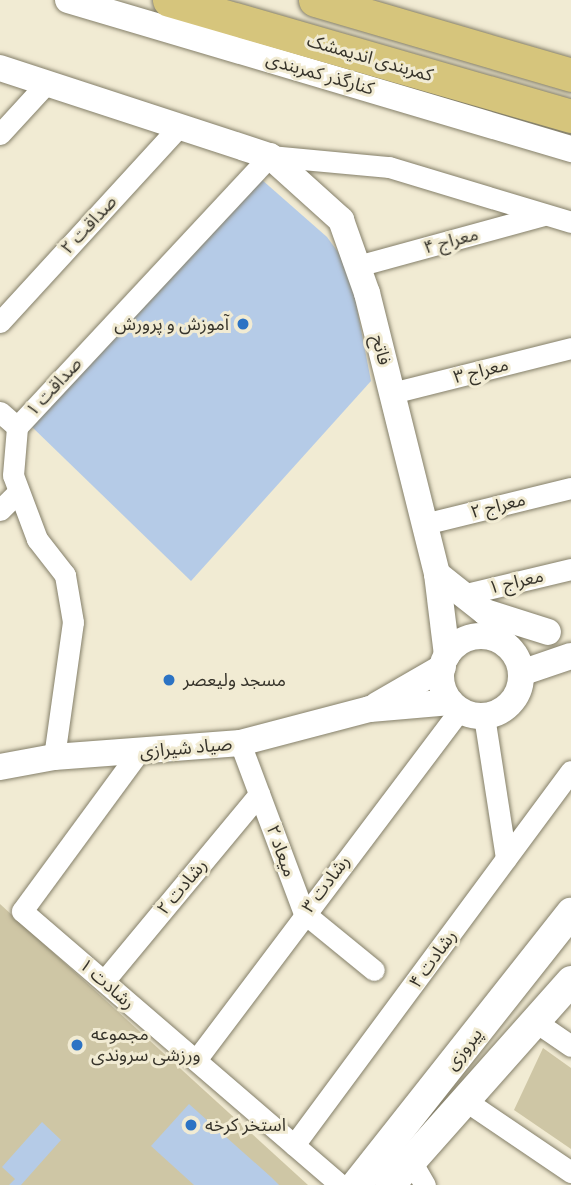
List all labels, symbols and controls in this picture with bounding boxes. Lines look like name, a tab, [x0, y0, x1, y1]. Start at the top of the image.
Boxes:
street label: کمربندی اندیمشک	[304, 30, 436, 86]
street label: کنارگذر کمربندی	[264, 48, 376, 100]
street label: صداقت ۲	[56, 191, 122, 259]
street label: معراج ۴	[421, 223, 481, 259]
place label: آموزش و پرورش	[114, 313, 229, 335]
marker: آموزش و پرورش	[235, 316, 251, 332]
street label: فاتح	[367, 333, 395, 367]
street label: صداقت ۱	[21, 353, 87, 421]
street label: معراج ۳	[451, 354, 511, 388]
street label: معراج ۲	[468, 489, 528, 523]
street label: معراج ۱	[486, 565, 546, 599]
place label: مسجد ولیعصر	[183, 669, 286, 691]
marker: مسجد ولیعصر	[161, 672, 177, 688]
street label: صیاد شیرازی	[139, 733, 233, 763]
street label: میعاد ۲	[262, 822, 300, 880]
street label: رشادت ۳	[297, 851, 355, 917]
street label: رشادت ۲	[152, 855, 212, 919]
street label: رشادت ۴	[405, 926, 461, 992]
street label: رشادت ۱	[75, 954, 139, 1014]
place label: مجموعه ورزشی سروندی	[91, 1024, 201, 1066]
street label: پیروزی	[441, 1024, 487, 1074]
marker: مجموعه ورزشی سروندی	[69, 1037, 85, 1053]
place label: استخر کرخه	[205, 1114, 286, 1136]
marker: استخر کرخه	[183, 1117, 199, 1133]

